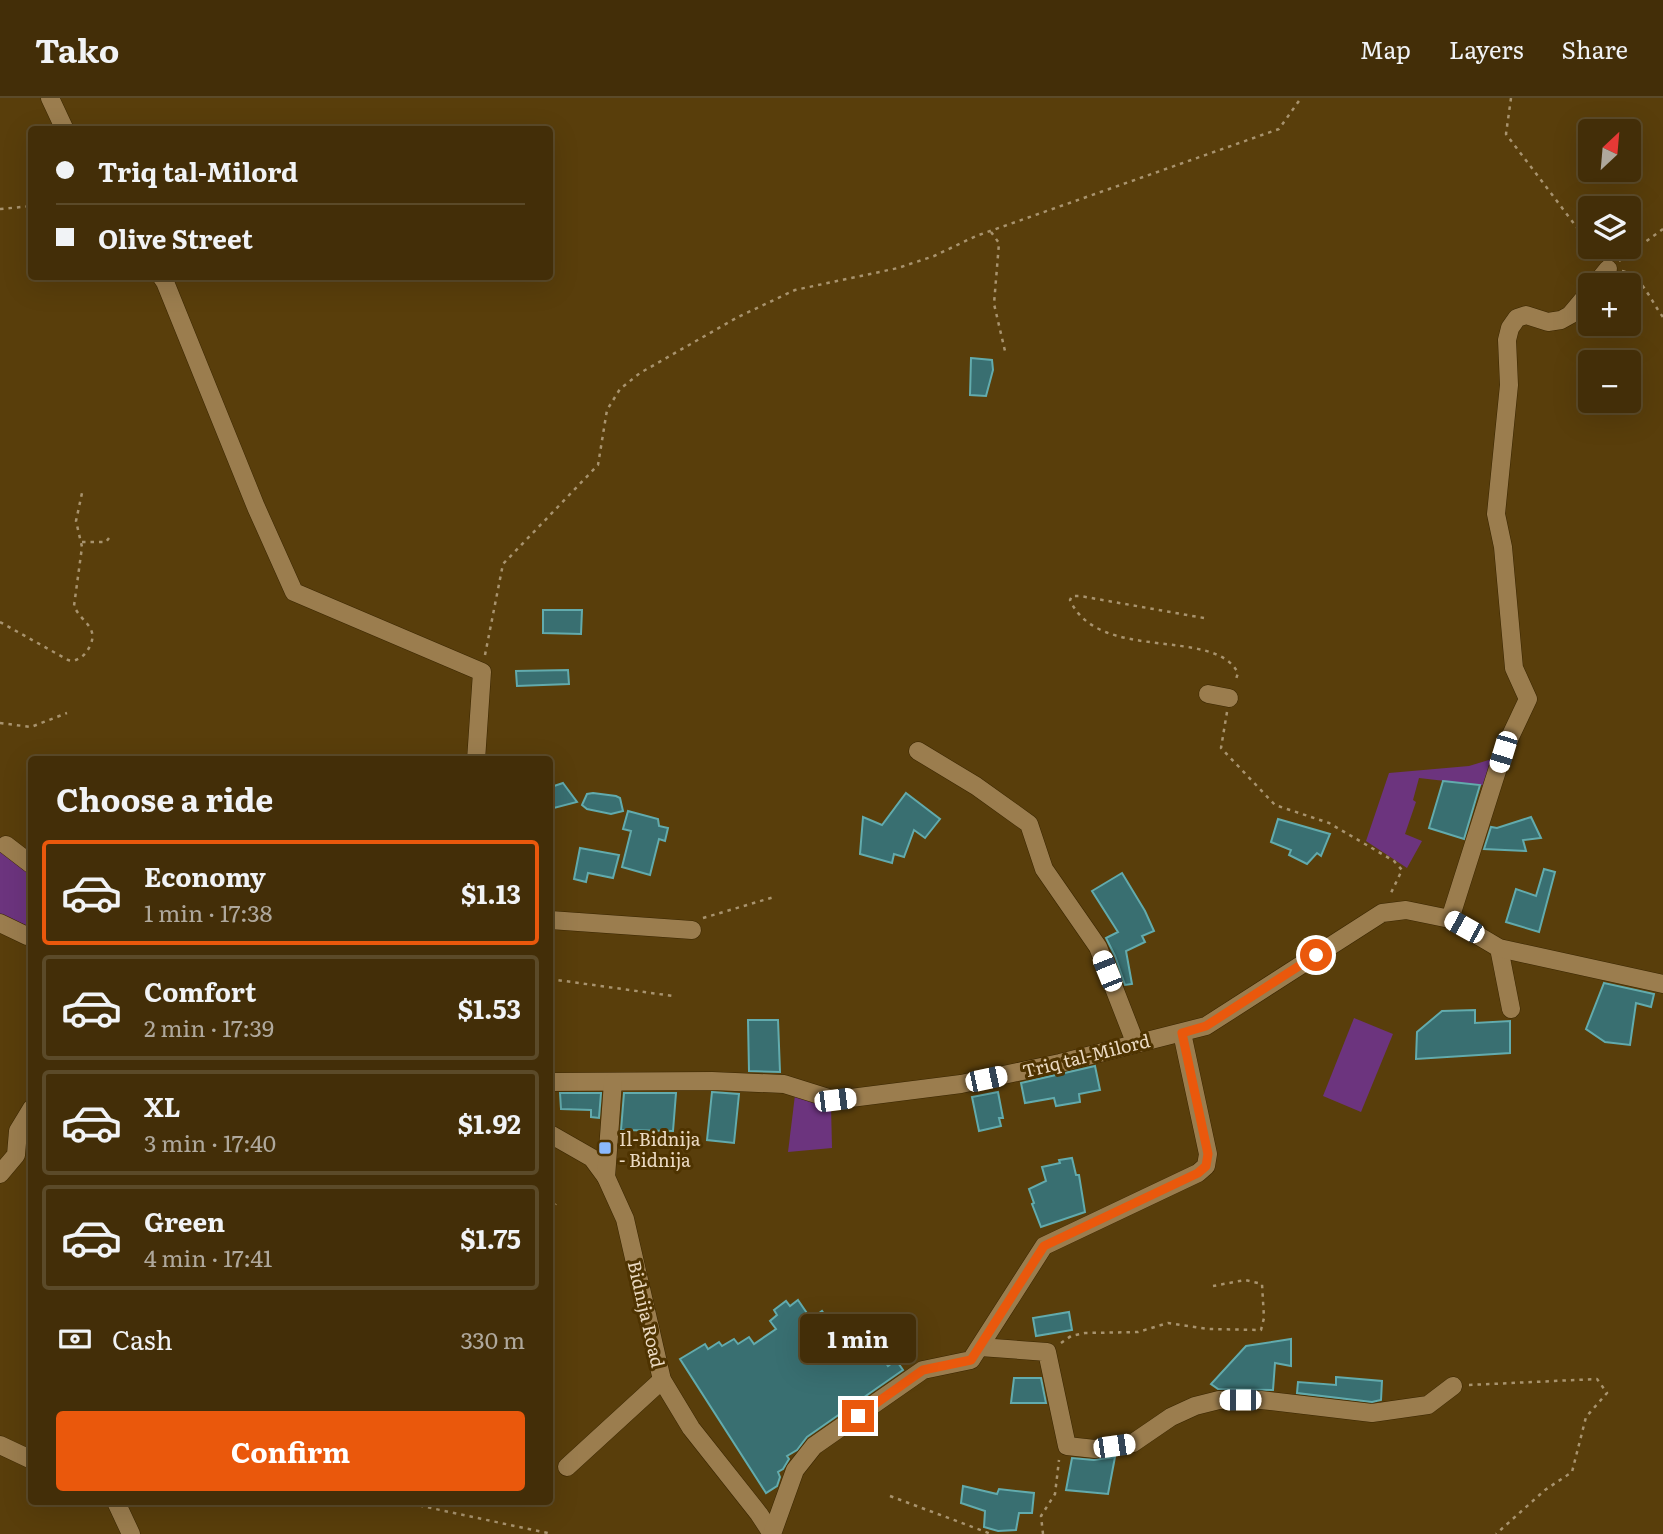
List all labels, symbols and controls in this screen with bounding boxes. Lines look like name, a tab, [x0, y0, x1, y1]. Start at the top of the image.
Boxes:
text: Tako	[35, 24, 119, 73]
text: Map	[1360, 31, 1411, 66]
text: Layers	[1449, 31, 1523, 66]
text: Share	[1561, 31, 1628, 66]
north arrow	[1578, 119, 1642, 182]
map controls	[1578, 119, 1641, 413]
text: Triq tal-Milord	[98, 151, 298, 190]
button: layers	[1578, 196, 1641, 259]
text: Olive Street	[98, 218, 253, 257]
button: +	[1578, 273, 1641, 336]
button: −	[1578, 350, 1641, 413]
car	[1487, 729, 1520, 775]
text: Choose a ride	[56, 774, 273, 822]
text: Economy	[144, 856, 266, 895]
icon: car	[60, 861, 123, 924]
text: $1.13	[461, 873, 521, 912]
text: 1 min · 17:38	[144, 895, 272, 929]
car	[1441, 908, 1488, 946]
route start	[1300, 939, 1332, 971]
car	[1090, 948, 1125, 994]
text: Comfort	[144, 971, 256, 1010]
icon: car	[60, 976, 123, 1039]
text: $1.53	[458, 988, 521, 1027]
text: 2 min · 17:39	[144, 1010, 274, 1044]
street label: Triq tal-Milord	[1019, 1026, 1153, 1084]
car	[964, 1064, 1009, 1094]
text: XL	[144, 1086, 181, 1125]
car	[813, 1087, 858, 1113]
icon: car	[60, 1091, 123, 1154]
text: $1.92	[458, 1103, 521, 1142]
text: 3 min · 17:40	[144, 1125, 276, 1159]
place label: Il-Bidnija - Bidnija	[619, 1125, 701, 1173]
marker: Il-Bidnija - Bidnija	[597, 1140, 613, 1156]
text: Green	[144, 1201, 225, 1240]
icon: car	[60, 1206, 123, 1269]
text: $1.75	[460, 1218, 521, 1257]
text: 4 min · 17:41	[144, 1240, 272, 1274]
street label: Bidnija Road	[622, 1258, 672, 1370]
callout: 1 min	[800, 1314, 916, 1364]
text: Cash	[112, 1319, 173, 1358]
icon: cash	[56, 1320, 94, 1358]
text: 1 min	[827, 1321, 889, 1355]
text: 330 m	[461, 1322, 525, 1356]
car	[1220, 1390, 1262, 1411]
route end	[842, 1400, 874, 1432]
button: Confirm	[56, 1411, 525, 1491]
car	[1092, 1433, 1137, 1459]

